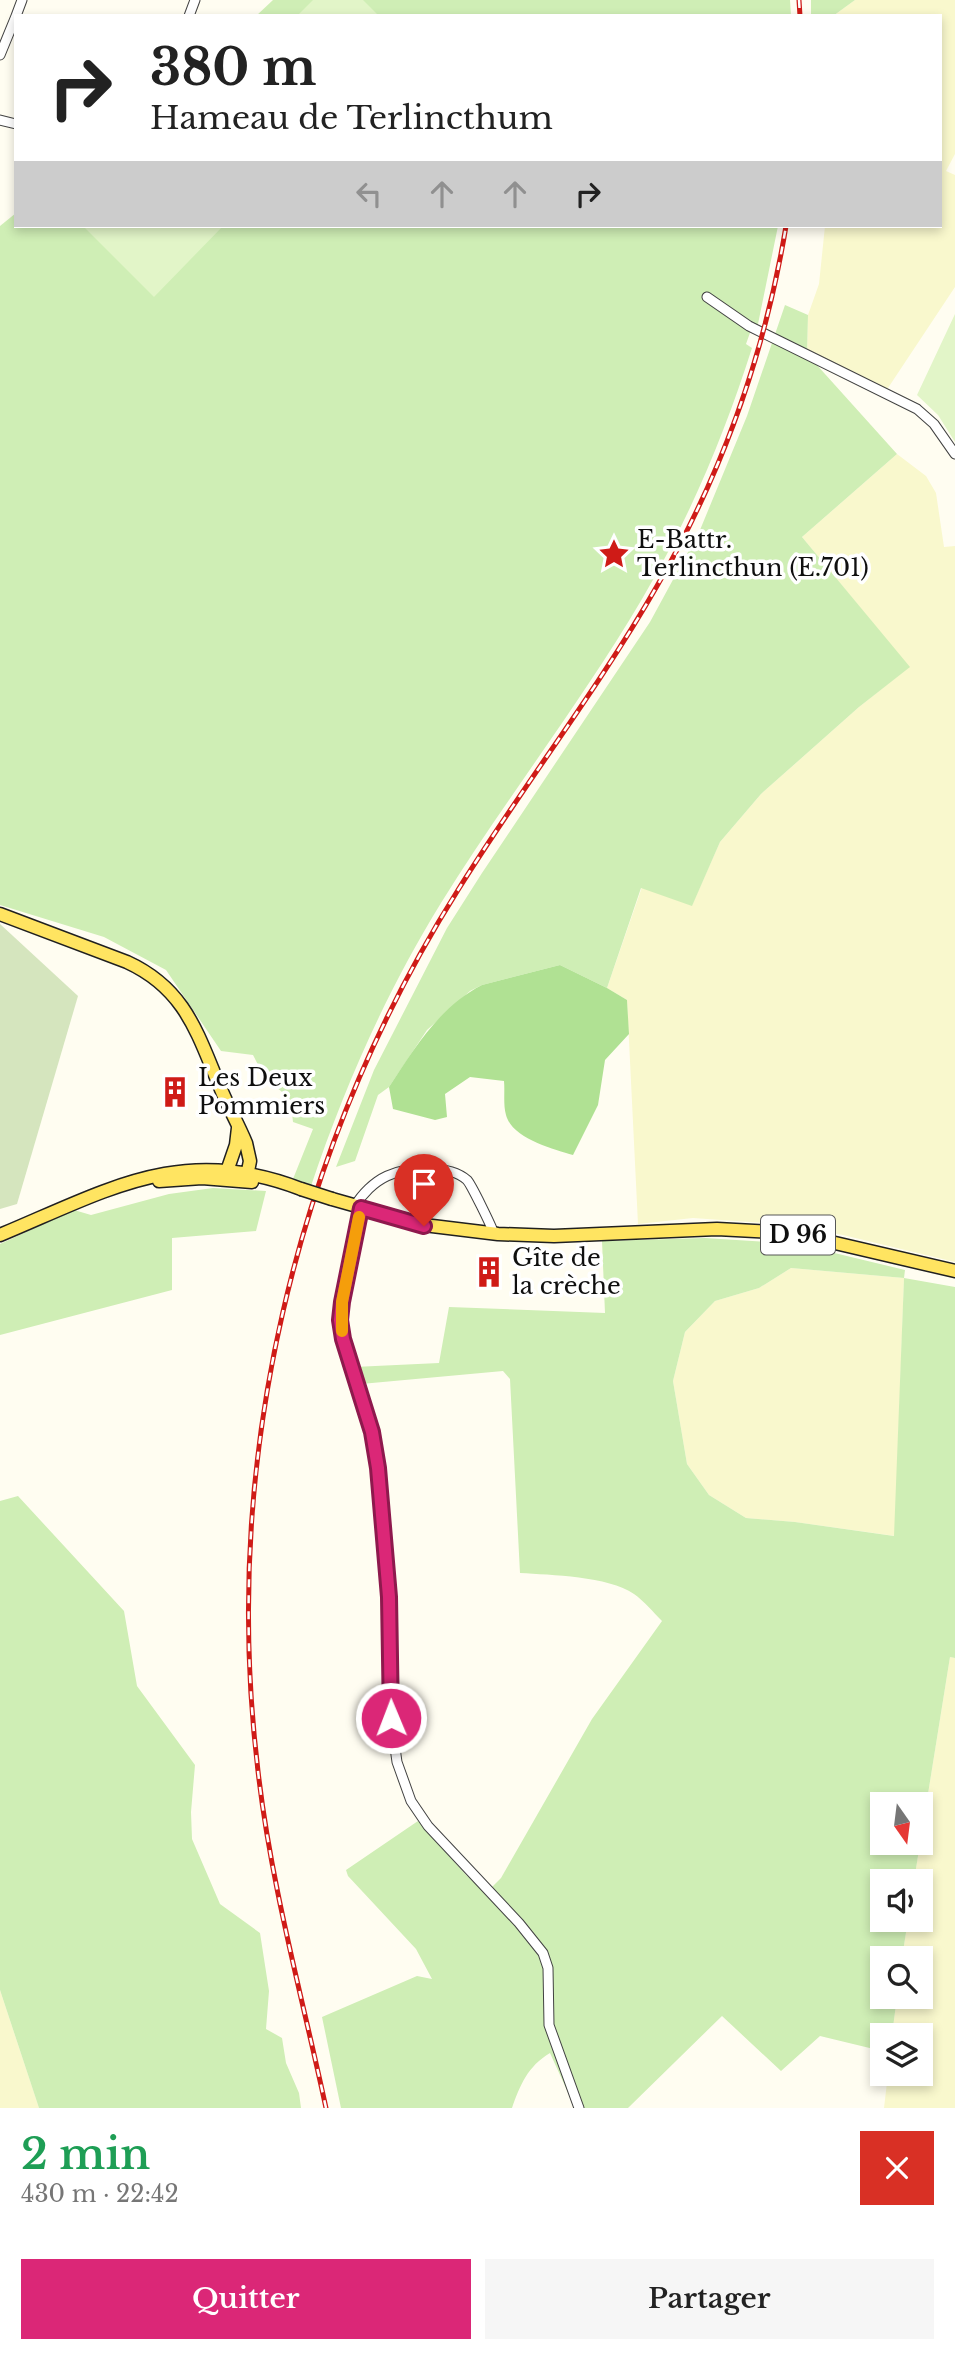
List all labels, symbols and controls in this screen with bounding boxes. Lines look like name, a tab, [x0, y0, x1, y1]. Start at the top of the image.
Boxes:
text: 380 m	[150, 37, 317, 98]
icon: right	[35, 42, 126, 133]
text: Hameau de Terlincthum	[150, 98, 553, 138]
icon: left	[350, 175, 388, 213]
icon: ahead	[423, 175, 461, 213]
icon: ahead	[496, 175, 534, 213]
icon: right	[569, 175, 607, 213]
place label: E-Battr. Terlincthun (E.701)	[637, 525, 869, 582]
place icon: E-Battr. Terlincthun (E.701)	[597, 537, 631, 571]
place label: Les Deux Pommiers	[198, 1063, 325, 1120]
building icon: Les Deux Pommiers	[158, 1075, 192, 1109]
pin	[394, 1154, 454, 1226]
icon: arrive	[405, 1165, 443, 1203]
road number: D 96	[761, 1216, 835, 1254]
place label: Gîte de la crèche	[512, 1243, 621, 1300]
building icon: Gîte de la crèche	[472, 1255, 506, 1289]
position arrow	[354, 1681, 428, 1755]
north arrow	[870, 1792, 933, 1855]
map controls	[870, 1792, 933, 2086]
button: sound	[870, 1869, 933, 1932]
button: search	[870, 1946, 933, 2009]
button: layers	[870, 2023, 933, 2086]
text: 2 min	[21, 2128, 150, 2180]
button: close	[860, 2131, 934, 2205]
text: 430 m · 22:42	[21, 2180, 179, 2208]
button: Quitter	[21, 2259, 471, 2339]
button: Partager	[485, 2259, 934, 2339]

